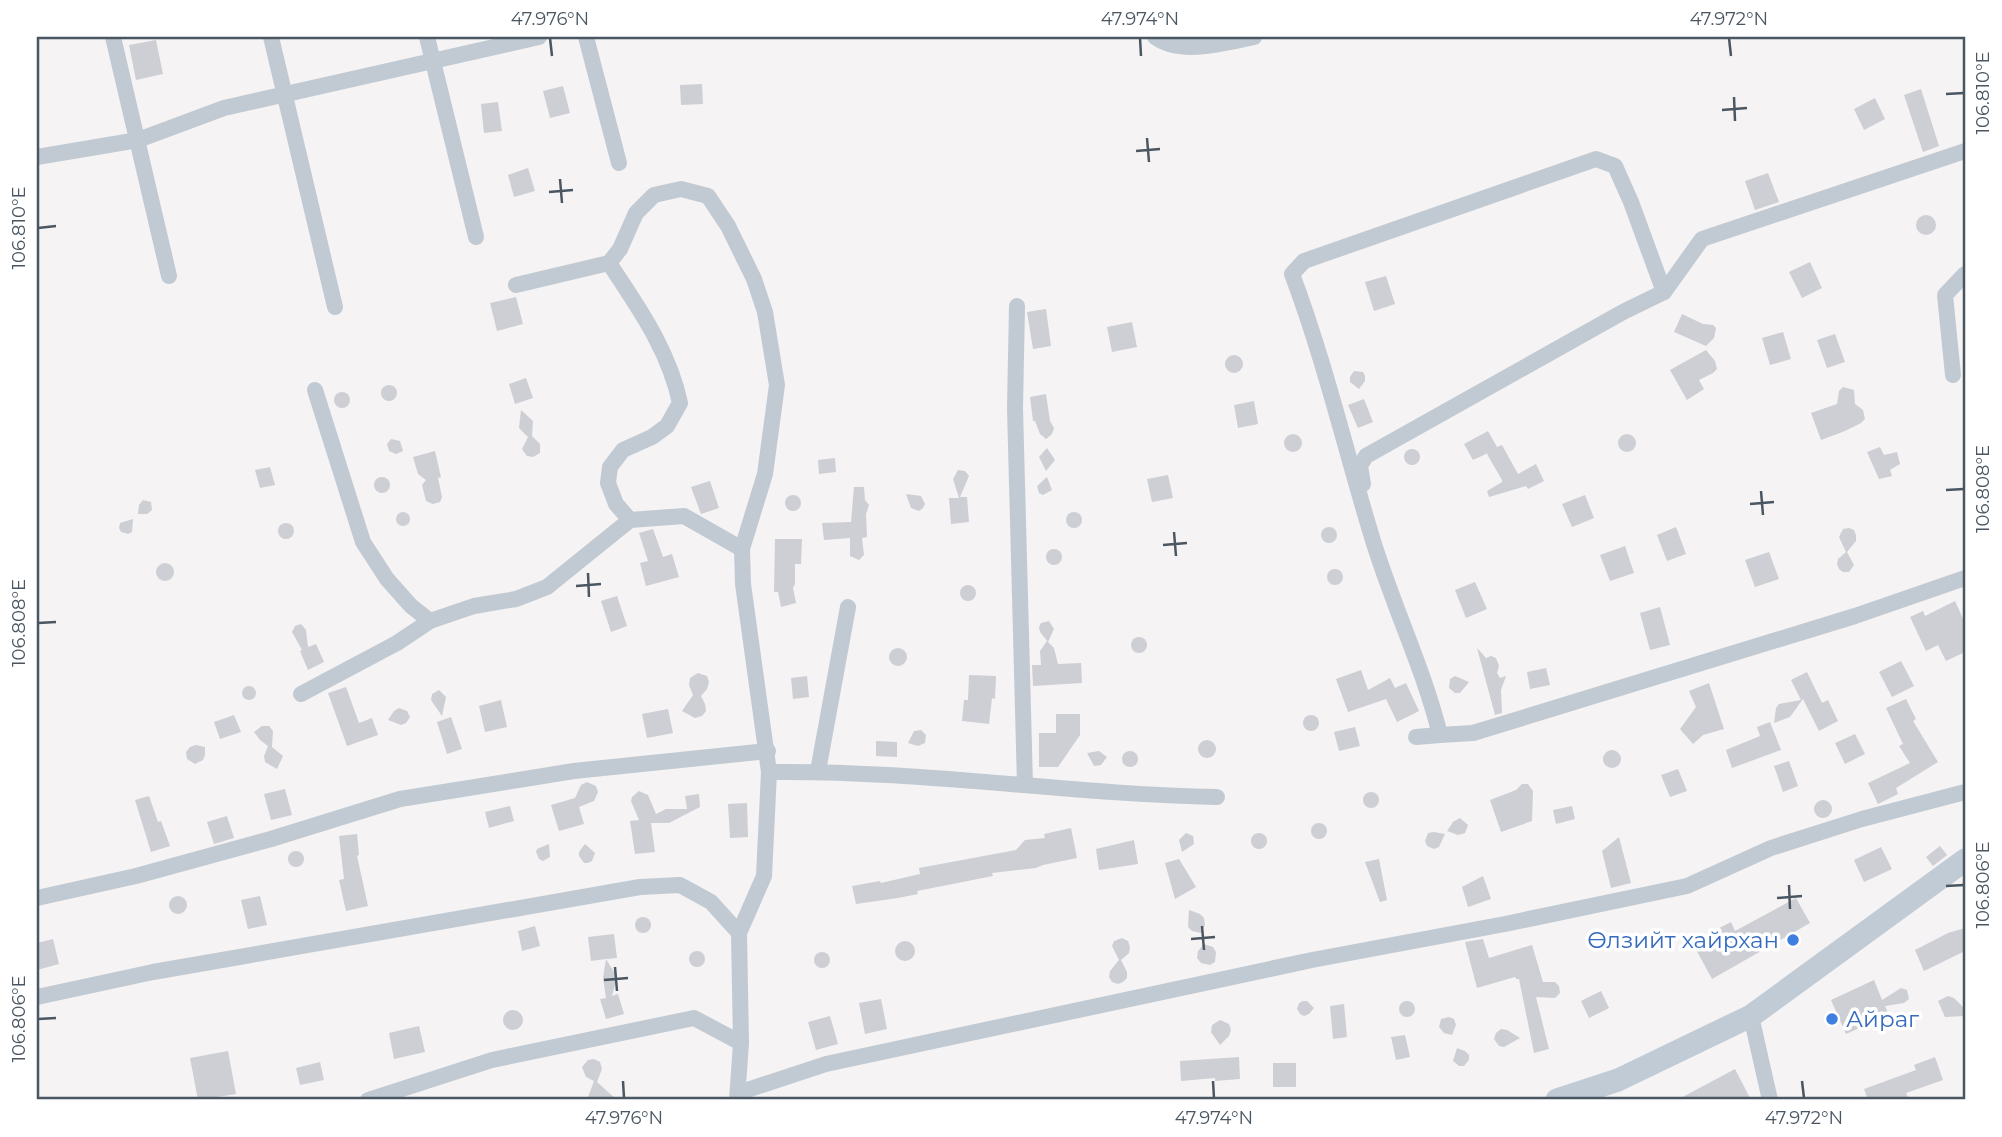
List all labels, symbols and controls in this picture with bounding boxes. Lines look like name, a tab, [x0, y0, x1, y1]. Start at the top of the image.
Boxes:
text: 47.976°N	[511, 8, 589, 30]
text: 47.974°N	[1101, 8, 1179, 30]
text: 47.972°N	[1690, 8, 1768, 30]
text: 106.810°E	[1972, 51, 1994, 135]
text: 106.810°E	[8, 186, 30, 270]
text: 106.808°E	[1972, 445, 1994, 533]
text: 106.808°E	[8, 579, 30, 667]
text: 106.806°E	[1972, 841, 1994, 929]
place label: Өлзийт хайрхан	[1587, 926, 1779, 954]
marker: Өлзийт хайрхан	[1785, 932, 1801, 948]
text: 106.806°E	[8, 975, 30, 1063]
place label: Айраг	[1846, 1005, 1919, 1033]
marker: Айраг	[1824, 1011, 1840, 1027]
text: 47.976°N	[585, 1107, 663, 1129]
text: 47.974°N	[1175, 1107, 1253, 1129]
text: 47.972°N	[1765, 1107, 1843, 1129]

